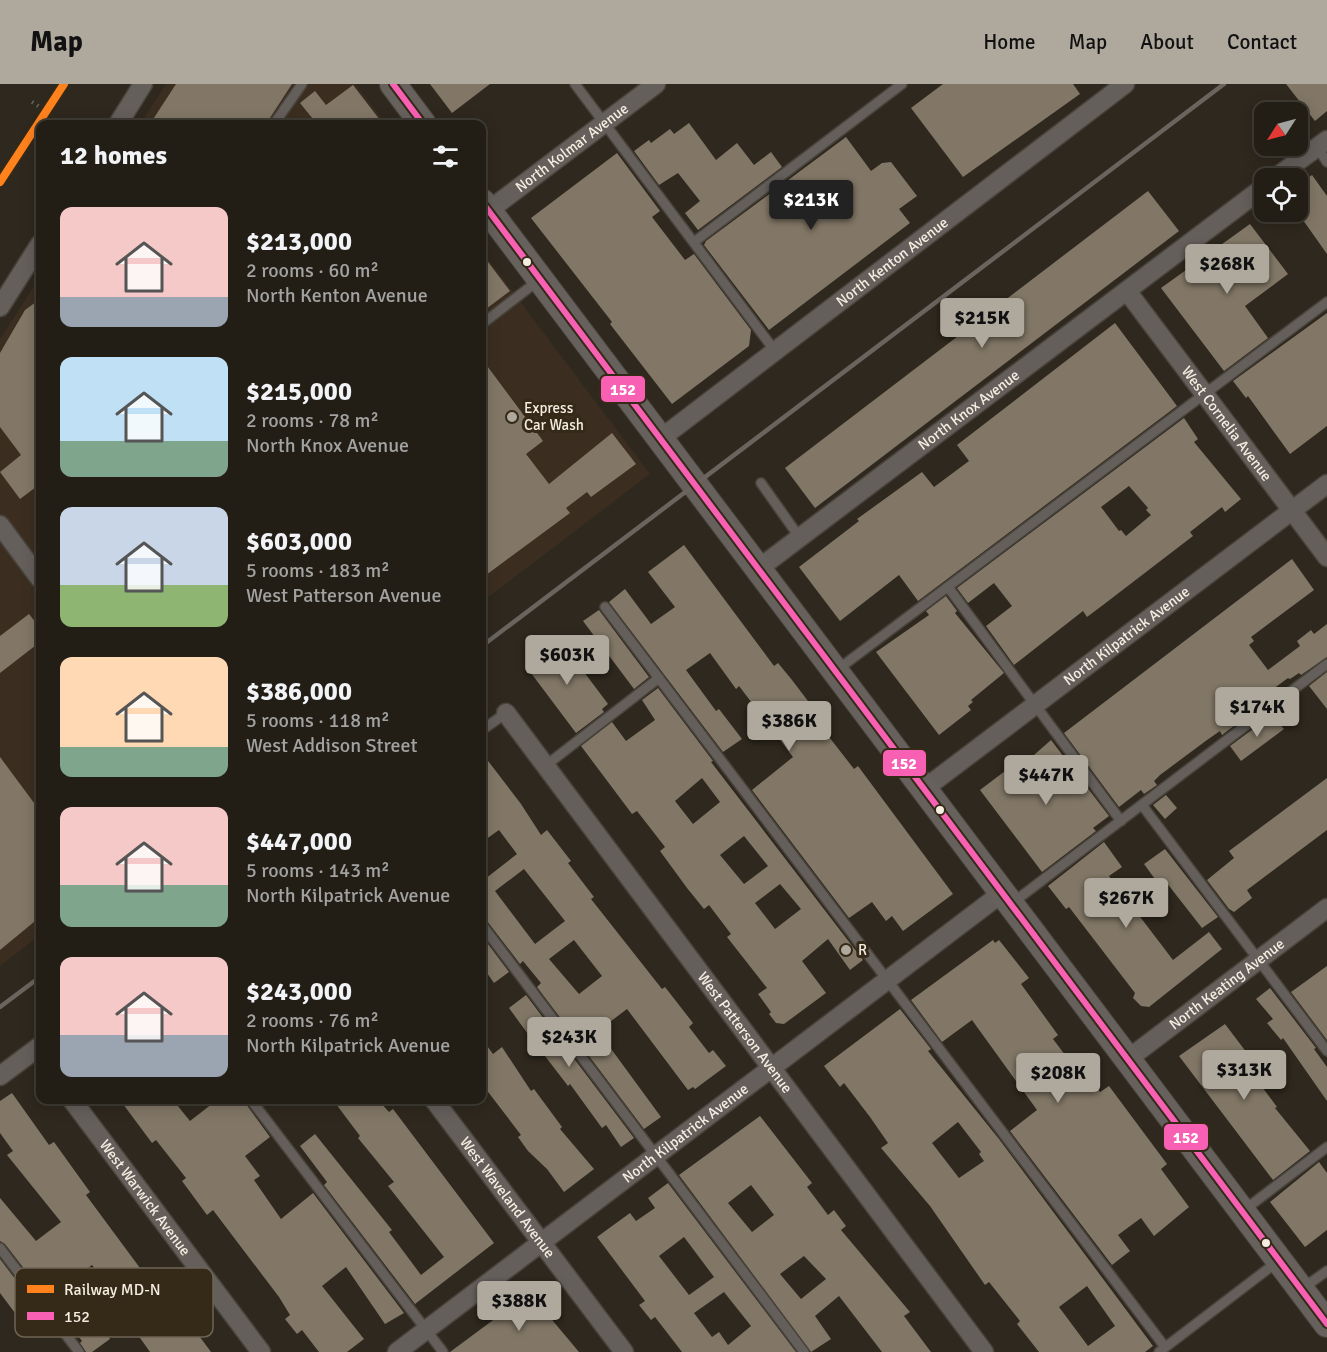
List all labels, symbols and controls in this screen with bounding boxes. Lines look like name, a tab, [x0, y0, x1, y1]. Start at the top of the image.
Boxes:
text: Map	[30, 25, 83, 59]
text: Home	[983, 29, 1036, 55]
text: Map	[1069, 29, 1107, 55]
text: About	[1140, 29, 1194, 55]
text: Contact	[1227, 29, 1297, 55]
street label: North Kolmar Avenue	[512, 99, 632, 196]
north arrow	[1254, 102, 1308, 156]
map controls	[1254, 102, 1308, 222]
text: 12 homes	[60, 140, 167, 172]
icon: filters	[429, 140, 462, 173]
button: locate	[1254, 168, 1308, 222]
pin: $213K	[769, 180, 853, 231]
text: $213K	[783, 187, 839, 212]
street label: North Kenton Avenue	[832, 213, 952, 310]
text: $213,000	[246, 226, 352, 258]
icon: home	[108, 231, 180, 303]
pin: $268K	[1185, 244, 1269, 295]
text: $268K	[1199, 251, 1255, 276]
unlabelled marker	[521, 256, 533, 268]
text: 2 rooms · 60 m²	[246, 258, 379, 283]
text: North Kenton Avenue	[246, 283, 428, 308]
pin: $215K	[940, 298, 1024, 349]
text: $215K	[954, 305, 1010, 330]
street label: West Cornelia Avenue	[1178, 363, 1276, 485]
street label: North Knox Avenue	[914, 366, 1023, 454]
line badge: 152	[600, 375, 646, 403]
text: $215,000	[246, 376, 352, 408]
text: 152	[610, 380, 636, 400]
icon: home	[108, 381, 180, 453]
place label: Express Car Wash	[524, 399, 584, 434]
text: 2 rooms · 78 m²	[246, 408, 379, 433]
marker: Express Car Wash	[505, 410, 519, 424]
text: North Knox Avenue	[246, 433, 409, 458]
text: $603,000	[246, 526, 352, 558]
icon: home	[108, 531, 180, 603]
text: 5 rooms · 183 m²	[246, 558, 390, 583]
street label: North Kilpatrick Avenue	[1060, 582, 1193, 689]
text: West Patterson Avenue	[246, 583, 441, 608]
pin: $603K	[525, 635, 609, 686]
text: $603K	[539, 642, 595, 667]
text: $386,000	[246, 676, 352, 708]
icon: home	[108, 681, 180, 753]
pin: $174K	[1215, 687, 1299, 738]
text: $174K	[1229, 694, 1285, 719]
pin: $386K	[747, 701, 831, 752]
text: 5 rooms · 118 m²	[246, 708, 390, 733]
text: $386K	[761, 708, 817, 733]
text: West Addison Street	[246, 733, 418, 758]
line badge: 152	[882, 749, 927, 777]
text: 152	[891, 754, 917, 774]
pin: $447K	[1004, 755, 1088, 806]
text: $447K	[1018, 762, 1074, 787]
unlabelled marker	[934, 804, 946, 816]
text: $447,000	[246, 826, 352, 858]
icon: home	[108, 831, 180, 903]
text: 5 rooms · 143 m²	[246, 858, 390, 883]
pin: $267K	[1084, 878, 1168, 929]
text: North Kilpatrick Avenue	[246, 883, 450, 908]
text: $267K	[1098, 885, 1154, 910]
street label: North Keating Avenue	[1166, 935, 1288, 1034]
place label: R	[858, 941, 867, 959]
marker: R	[839, 943, 853, 957]
street label: West Patterson Avenue	[694, 968, 796, 1097]
text: $243,000	[246, 976, 352, 1008]
icon: home	[108, 981, 180, 1053]
text: 2 rooms · 76 m²	[246, 1008, 379, 1033]
pin: $243K	[527, 1017, 611, 1068]
text: $243K	[541, 1024, 597, 1049]
text: North Kilpatrick Avenue	[246, 1033, 450, 1058]
pin: $313K	[1202, 1050, 1286, 1101]
pin: $208K	[1016, 1053, 1100, 1104]
text: $313K	[1216, 1057, 1272, 1082]
text: $208K	[1030, 1060, 1086, 1085]
street label: North Kilpatrick Avenue	[619, 1080, 752, 1187]
line badge: 152	[1163, 1123, 1209, 1151]
text: 152	[1173, 1128, 1199, 1148]
street label: West Waveland Avenue	[456, 1133, 559, 1262]
street label: West Warwick Avenue	[96, 1136, 195, 1259]
unlabelled marker	[1260, 1237, 1272, 1249]
legend	[15, 1268, 213, 1337]
text: Railway MD-N	[64, 1280, 161, 1300]
pin: $388K	[477, 1281, 561, 1332]
text: $388K	[491, 1288, 547, 1313]
text: 152	[64, 1307, 90, 1327]

